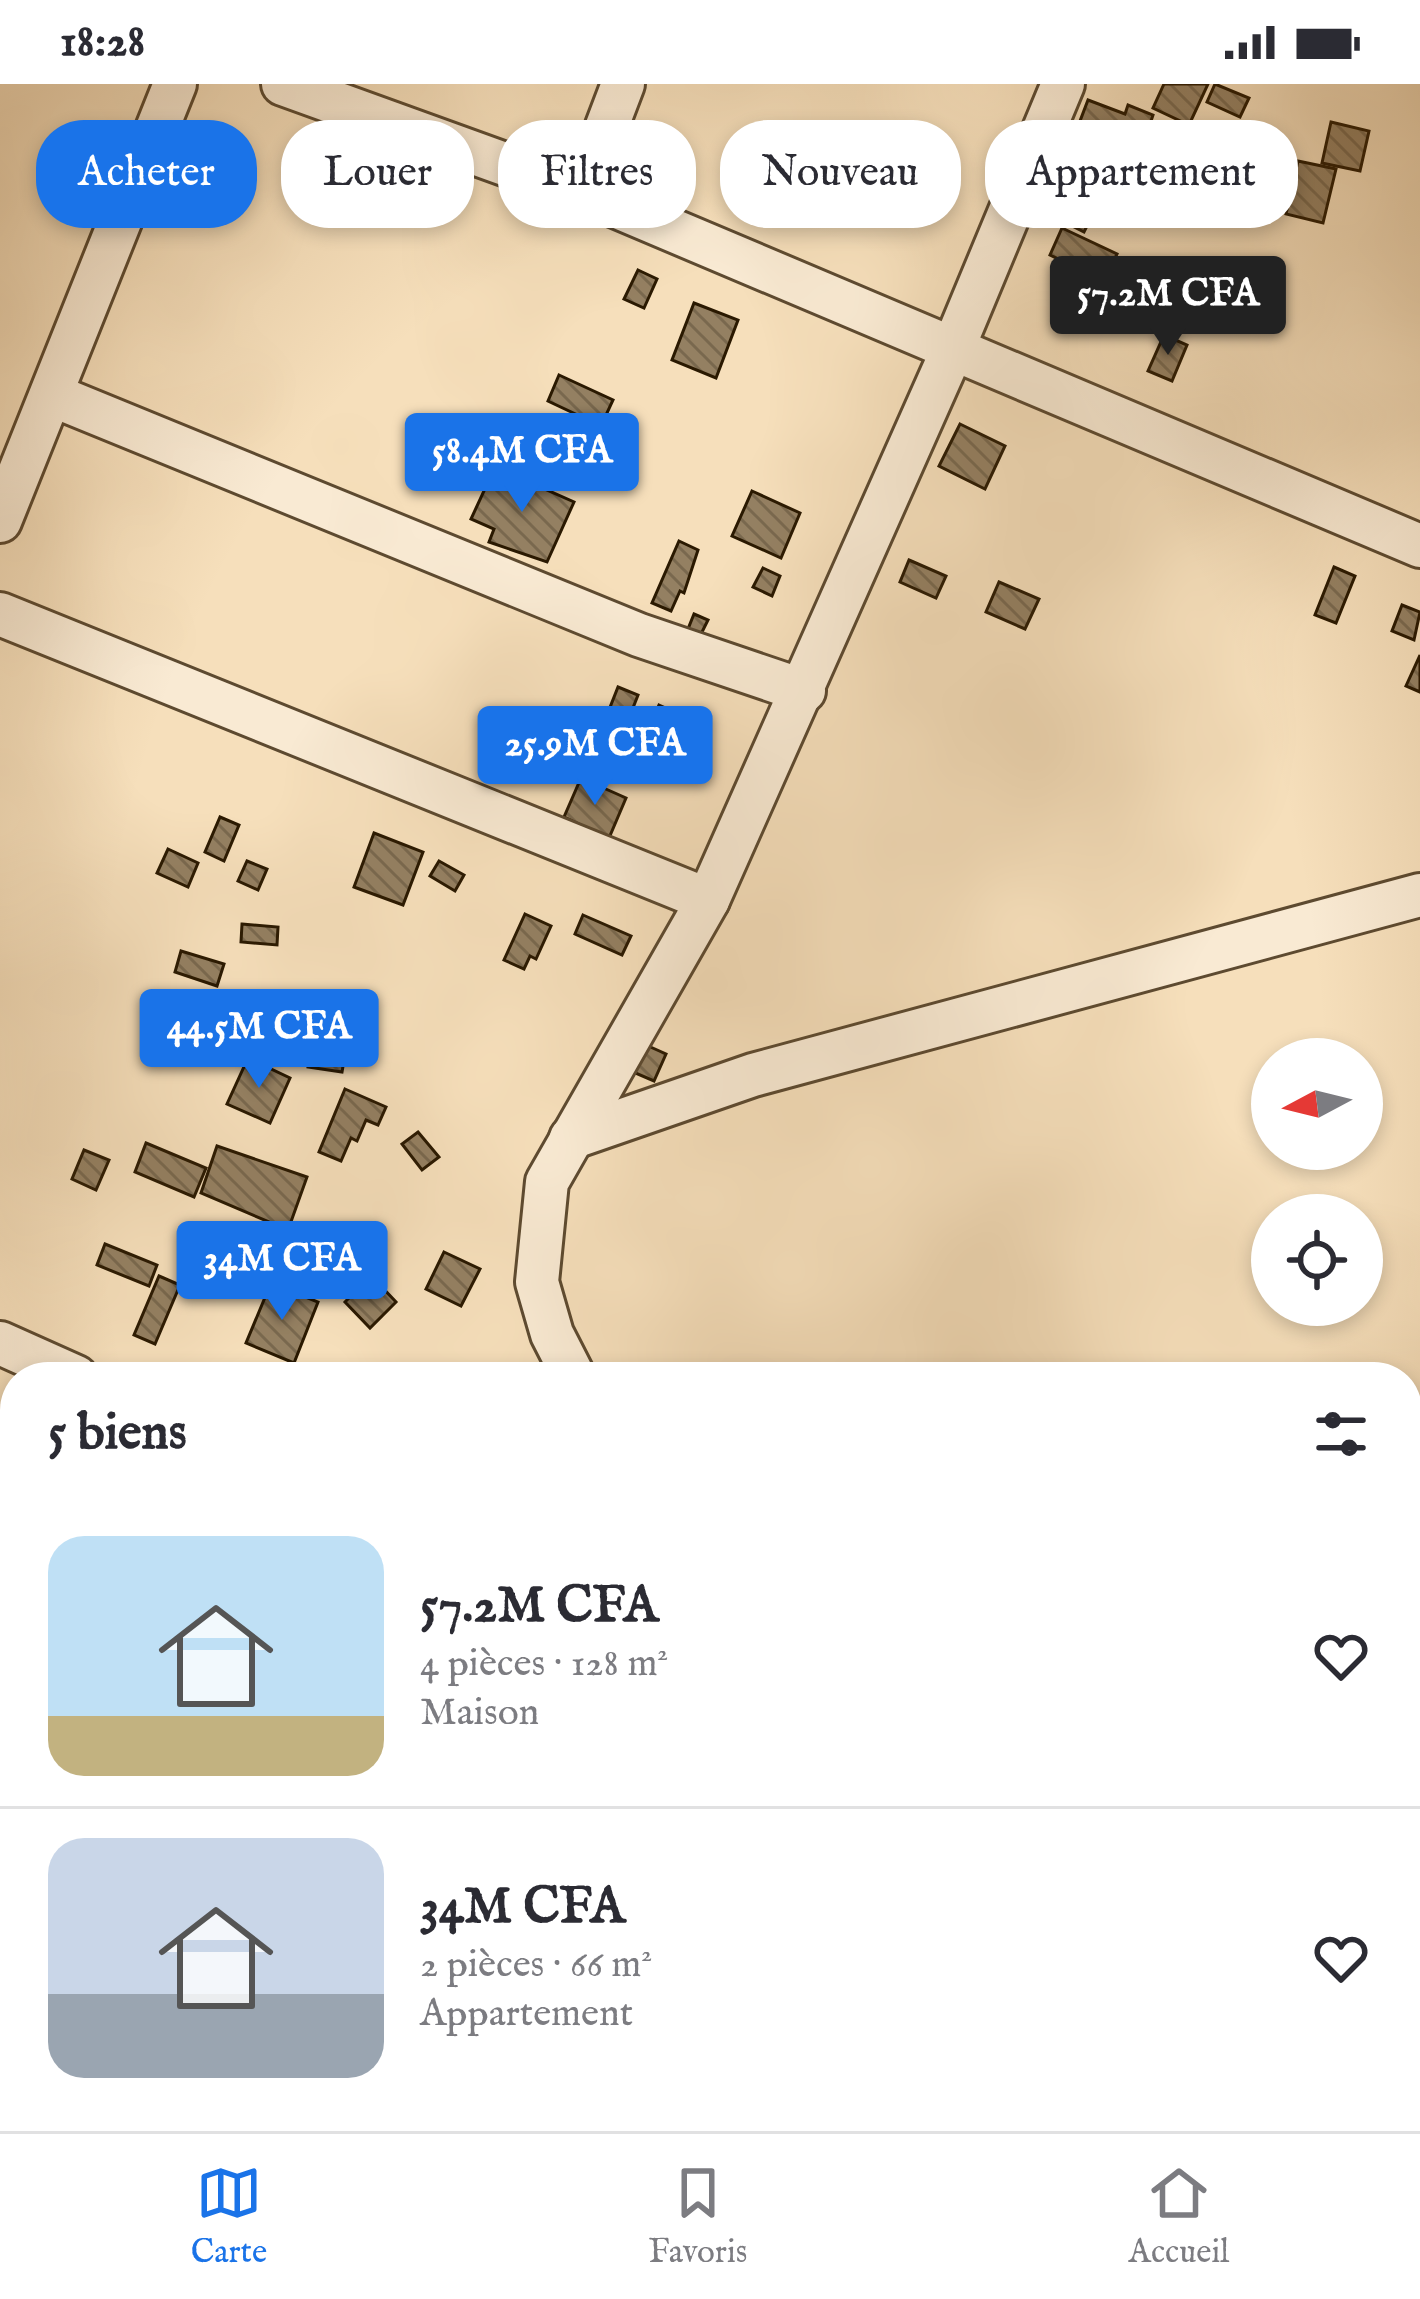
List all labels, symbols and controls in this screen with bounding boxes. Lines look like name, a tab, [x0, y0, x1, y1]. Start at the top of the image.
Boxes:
text: 18:28	[60, 14, 145, 71]
chip: Acheter	[36, 120, 257, 228]
chip: Louer	[281, 120, 474, 228]
chip: Filtres	[498, 120, 696, 228]
chip: Nouveau	[720, 120, 961, 228]
chip: Appartement	[985, 120, 1298, 228]
pin: 57.2M CFA	[1031, 256, 1305, 358]
text: 57.2M CFA	[1077, 270, 1259, 319]
pin: 58.4M CFA	[385, 413, 659, 515]
text: 58.4M CFA	[432, 427, 612, 476]
pin: 25.9M CFA	[458, 706, 732, 808]
text: 25.9M CFA	[505, 720, 685, 769]
pin: 44.5M CFA	[122, 989, 396, 1091]
text: 44.5M CFA	[167, 1003, 351, 1052]
north arrow	[1251, 1038, 1383, 1170]
map controls	[1251, 1038, 1383, 1326]
button: locate	[1251, 1194, 1383, 1326]
pin: 34M CFA	[171, 1221, 393, 1323]
text: 34M CFA	[204, 1235, 360, 1284]
icon: filters	[1308, 1401, 1374, 1467]
text: 5 biens	[48, 1402, 187, 1467]
text: 57.2M CFA	[420, 1575, 658, 1640]
icon: home	[144, 1584, 288, 1728]
icon: heart	[1308, 1623, 1374, 1689]
text: 4 pièces · 128 m²	[420, 1640, 668, 1689]
text: Maison	[420, 1689, 539, 1738]
text: 34M CFA	[420, 1876, 625, 1941]
icon: home	[144, 1886, 288, 2030]
icon: heart	[1308, 1925, 1374, 1991]
text: 2 pièces · 66 m²	[420, 1941, 652, 1990]
text: Appartement	[420, 1990, 633, 2039]
tab: Carte	[191, 2160, 267, 2274]
tab: Favoris	[648, 2160, 747, 2274]
tab: Accueil	[1129, 2160, 1229, 2274]

